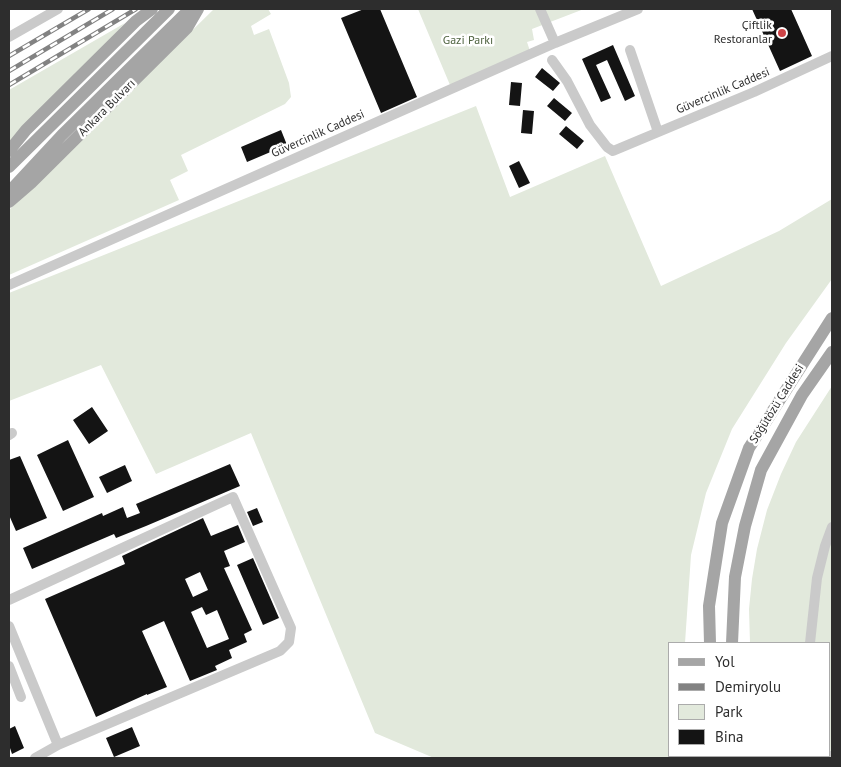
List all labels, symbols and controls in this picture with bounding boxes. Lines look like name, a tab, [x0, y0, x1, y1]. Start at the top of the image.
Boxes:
place label: Çiftlik Restoranlar	[714, 19, 772, 47]
marker: Çiftlik Restoranlar	[776, 27, 788, 39]
park label: Gazi Parkı	[443, 34, 493, 48]
street label: Güvercinlik Caddesi	[674, 65, 772, 117]
street label: Ankara Bulvarı	[76, 77, 138, 139]
street label: Güvercinlik Caddesi	[269, 107, 367, 161]
street label: Söğütözü Caddesi	[747, 362, 807, 446]
legend	[668, 642, 831, 757]
text: Yol	[715, 652, 735, 671]
text: Demiryolu	[715, 677, 781, 696]
text: Park	[715, 702, 743, 721]
text: Bina	[715, 727, 743, 746]

